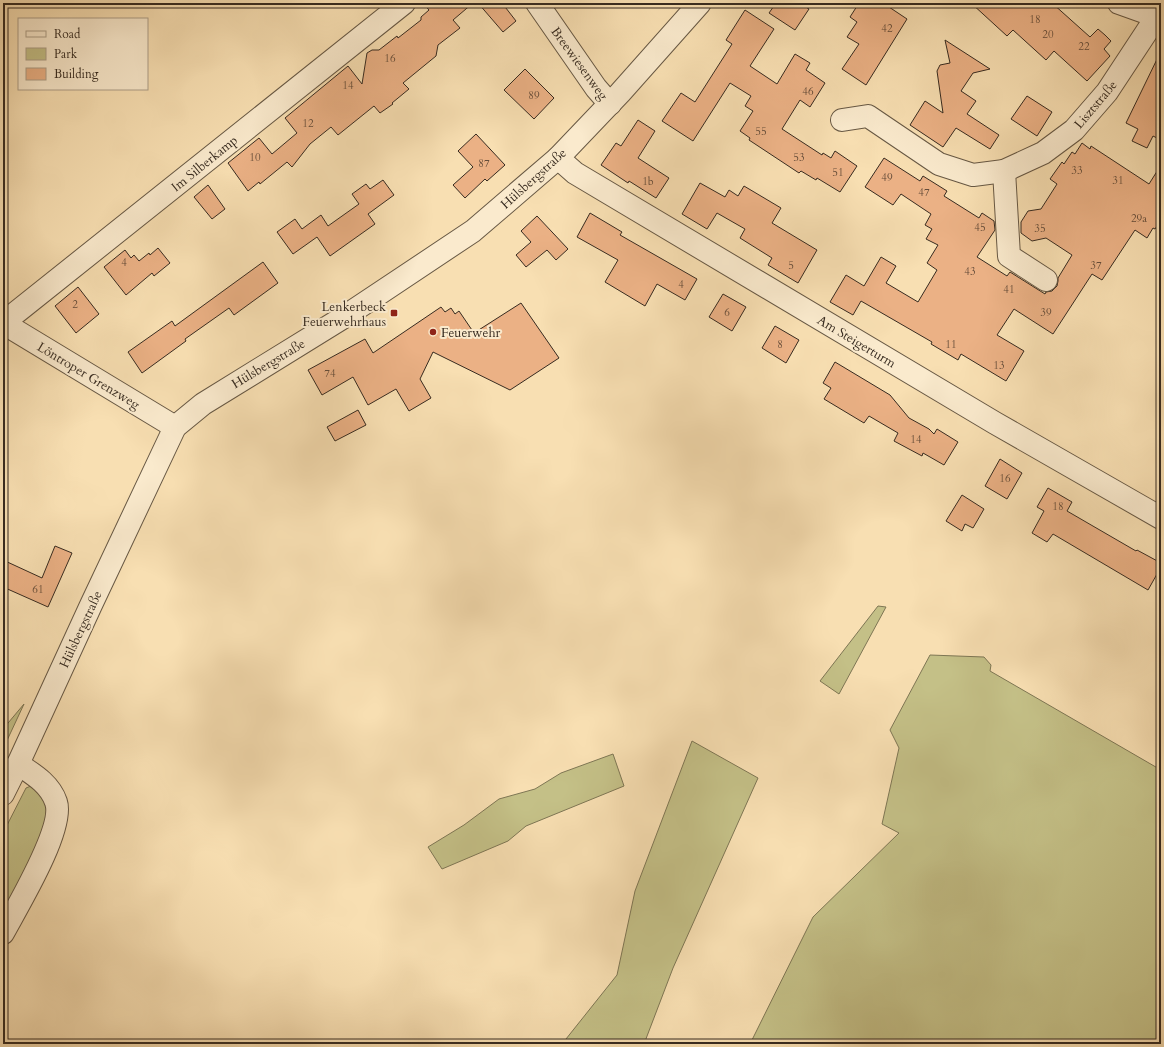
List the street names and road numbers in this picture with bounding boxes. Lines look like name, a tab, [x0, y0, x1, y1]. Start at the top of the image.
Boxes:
street label: Breewiesenweg	[546, 23, 612, 104]
street label: Lisztstraße	[1070, 76, 1121, 133]
street label: Im Silberkamp	[168, 131, 242, 196]
street label: Hülsbergstraße	[497, 144, 571, 213]
street label: Am Steigerturm	[814, 311, 899, 372]
street label: Hülsbergstraße	[228, 335, 309, 393]
street label: Löntroper Grenzweg	[34, 338, 144, 414]
street label: Hülsbergstraße	[55, 588, 107, 671]

